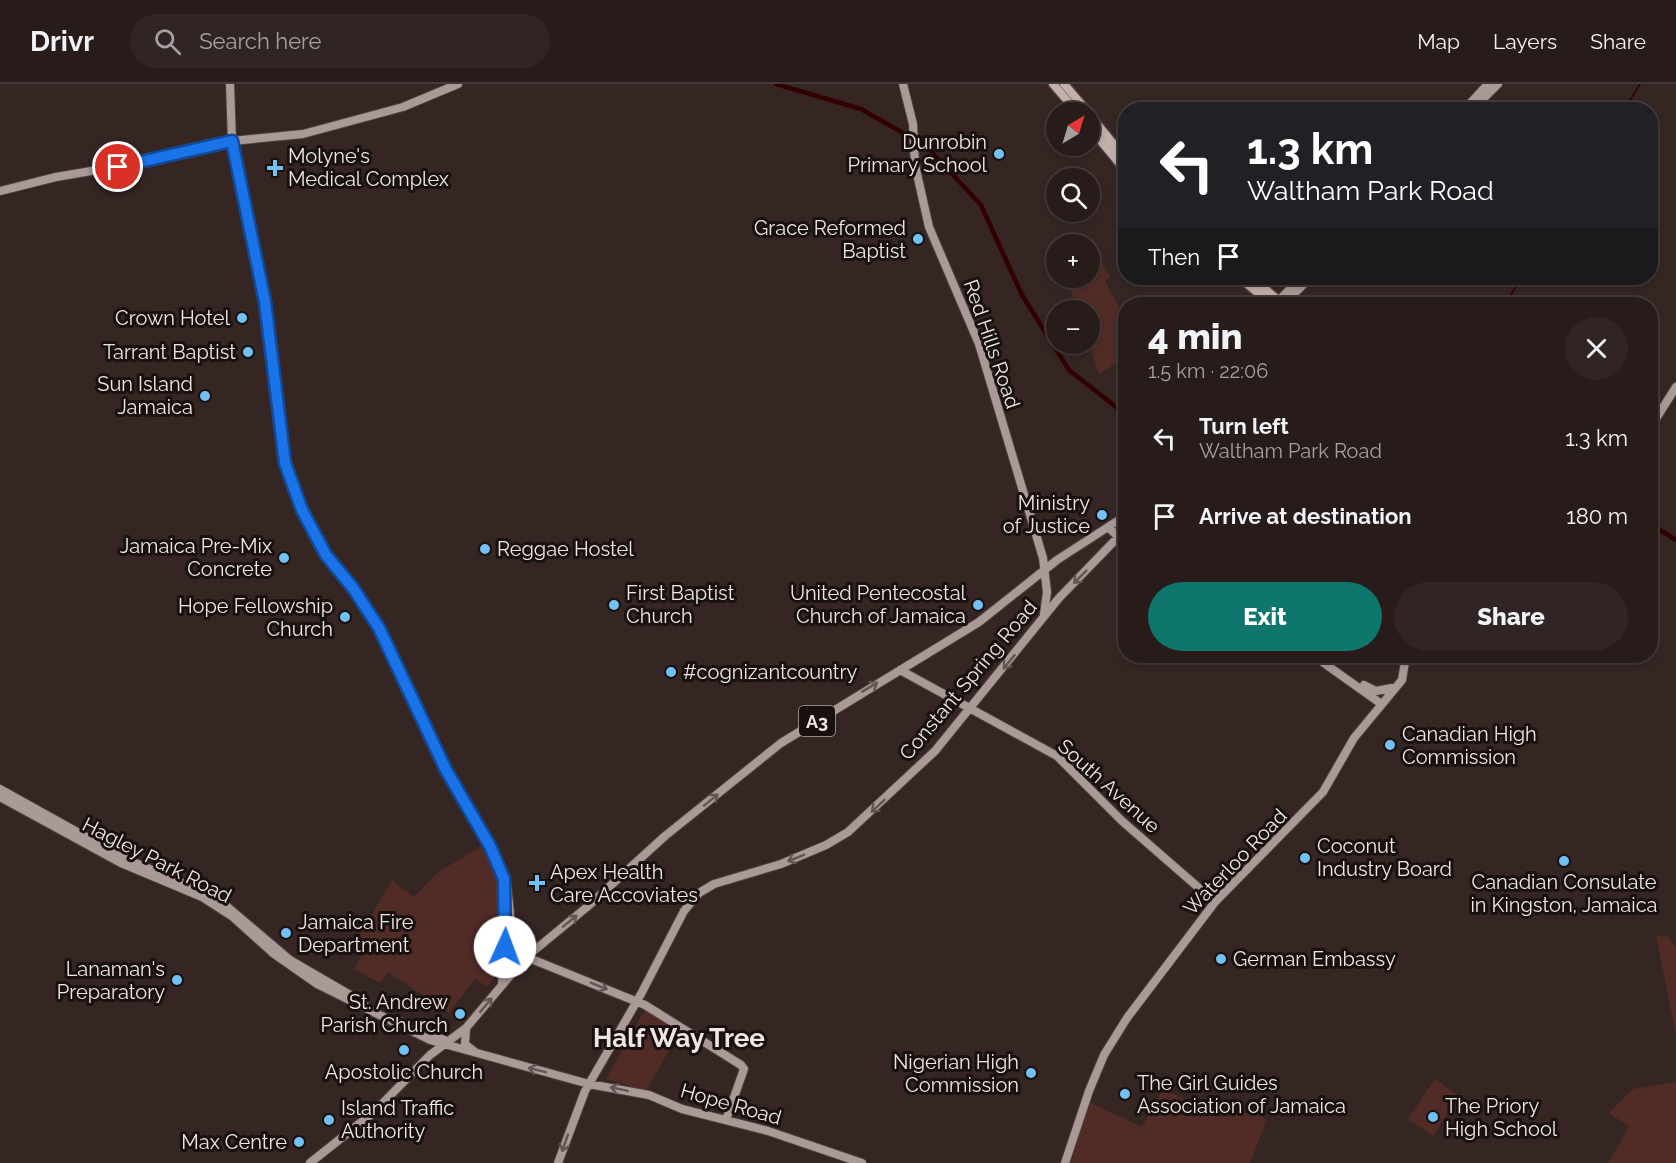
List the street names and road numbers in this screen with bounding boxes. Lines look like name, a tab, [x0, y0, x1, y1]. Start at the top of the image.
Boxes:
street label: Red Hills Road	[959, 276, 1025, 412]
street label: Constant Spring Road	[894, 595, 1042, 765]
road number: A3	[799, 706, 835, 736]
street label: South Avenue	[1053, 734, 1165, 838]
street label: Waterloo Road	[1178, 804, 1292, 920]
street label: Hagley Park Road	[78, 812, 236, 908]
street label: Hope Road	[678, 1078, 784, 1130]

